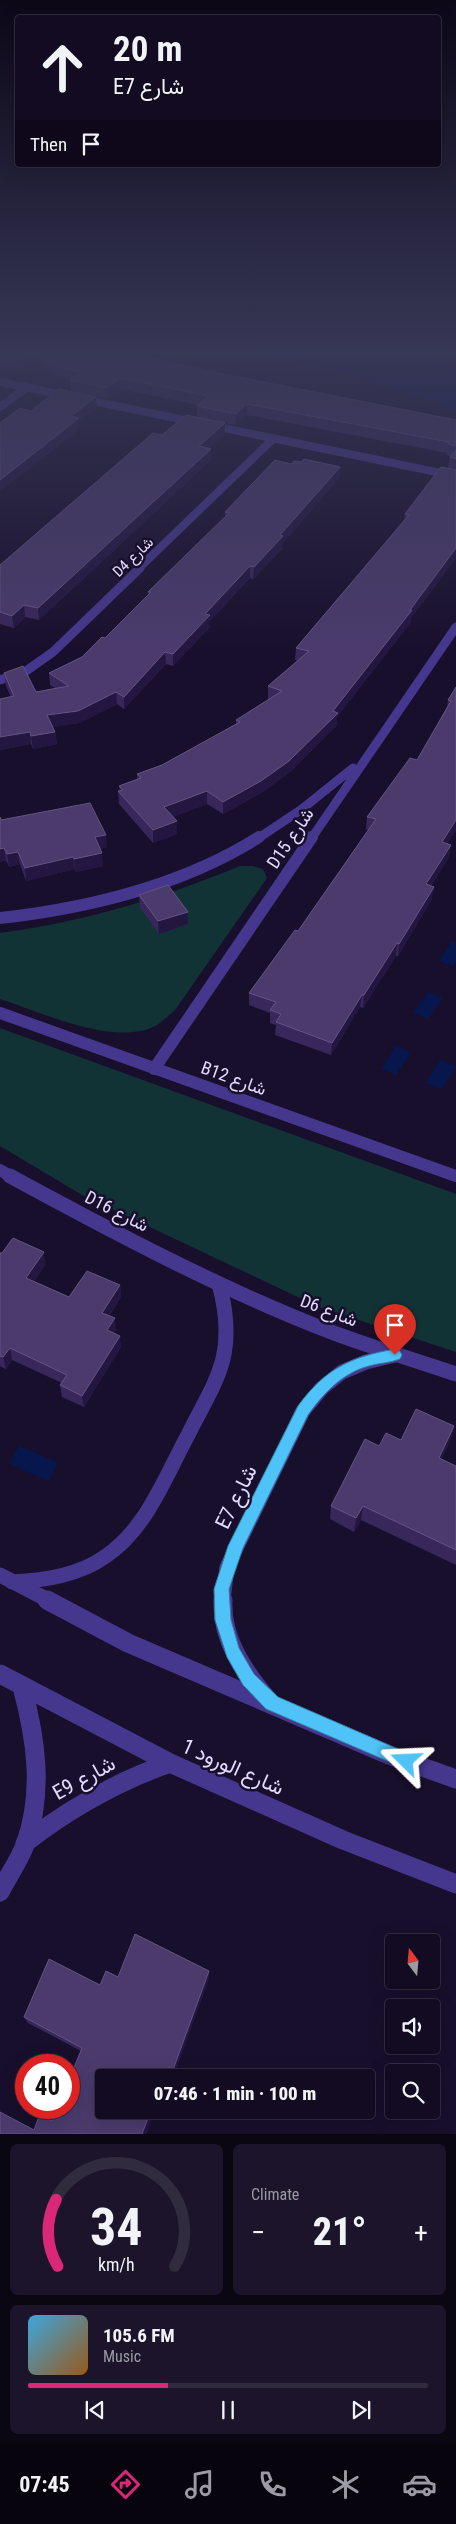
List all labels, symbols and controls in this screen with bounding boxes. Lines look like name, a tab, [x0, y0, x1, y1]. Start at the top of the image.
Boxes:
text: 20 m	[113, 29, 182, 70]
icon: ahead	[30, 35, 95, 100]
text: E7 شارع	[113, 74, 184, 99]
icon: arrive	[77, 130, 105, 158]
text: Then	[30, 133, 67, 156]
street label: D4 شارع	[109, 533, 159, 582]
street label: D15 شارع	[262, 804, 319, 873]
street label: B12 شارع	[198, 1057, 270, 1101]
street label: D16 شارع	[81, 1186, 152, 1238]
street label: D6 شارع	[297, 1290, 361, 1332]
pin	[374, 1304, 416, 1355]
icon: arrive	[381, 1311, 409, 1339]
street label: E7 شارع	[210, 1461, 263, 1534]
street label: شارع الورود 1	[178, 1734, 288, 1802]
position arrow	[379, 1734, 431, 1786]
street label: E9 شارع	[48, 1751, 120, 1807]
north arrow	[385, 1934, 440, 1989]
map controls	[385, 1934, 440, 2119]
button: sound	[385, 1999, 440, 2054]
speed limit sign: 40	[15, 2054, 80, 2119]
button: search	[385, 2064, 440, 2119]
text: 07:46 · 1 min · 100 m	[154, 2082, 316, 2105]
text: Climate	[251, 2185, 299, 2204]
text: 34	[90, 2197, 143, 2258]
text: 21°	[313, 2210, 366, 2254]
text: −	[251, 2216, 265, 2249]
text: +	[414, 2216, 428, 2249]
text: km/h	[98, 2254, 135, 2275]
text: 105.6 FM	[103, 2324, 175, 2347]
text: Music	[103, 2347, 141, 2366]
icon: previous	[81, 2396, 109, 2424]
icon: pause	[214, 2396, 242, 2424]
icon: next	[347, 2396, 375, 2424]
icon: directions	[108, 2467, 143, 2502]
icon: music	[182, 2467, 217, 2502]
icon: phone	[255, 2467, 290, 2502]
icon: climate	[328, 2467, 363, 2502]
icon: car	[402, 2467, 437, 2502]
text: 07:45	[19, 2472, 70, 2497]

